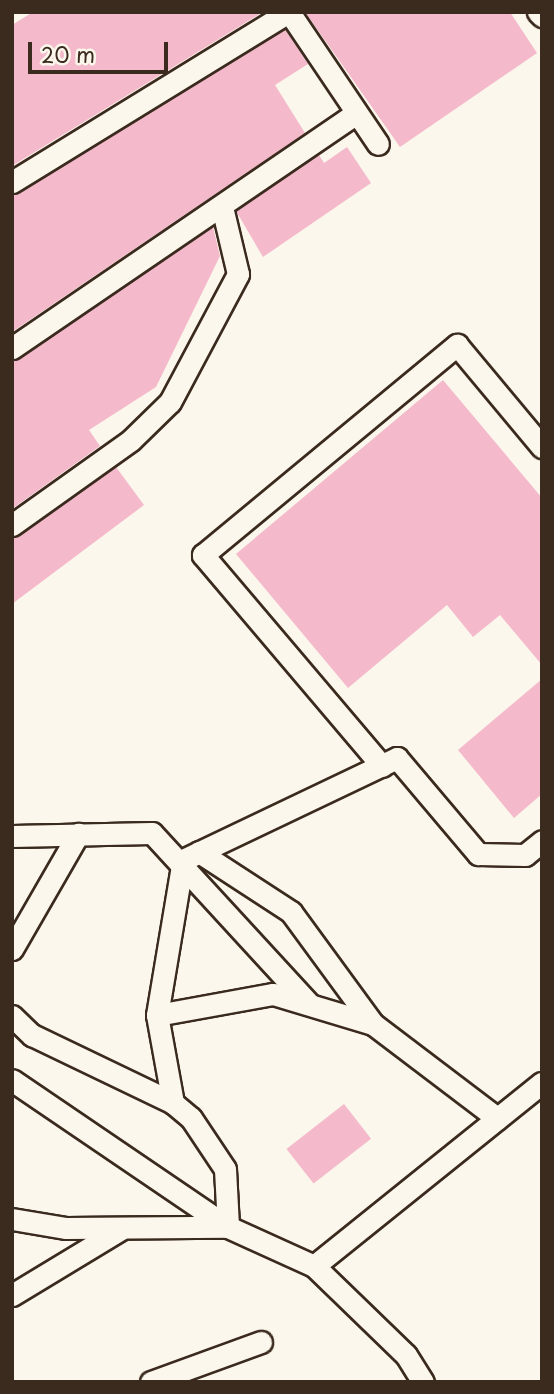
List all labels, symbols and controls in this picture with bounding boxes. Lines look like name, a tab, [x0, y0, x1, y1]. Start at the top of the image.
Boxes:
scale bar	[32, 28, 172, 72]
text: 20 m	[41, 38, 95, 70]

